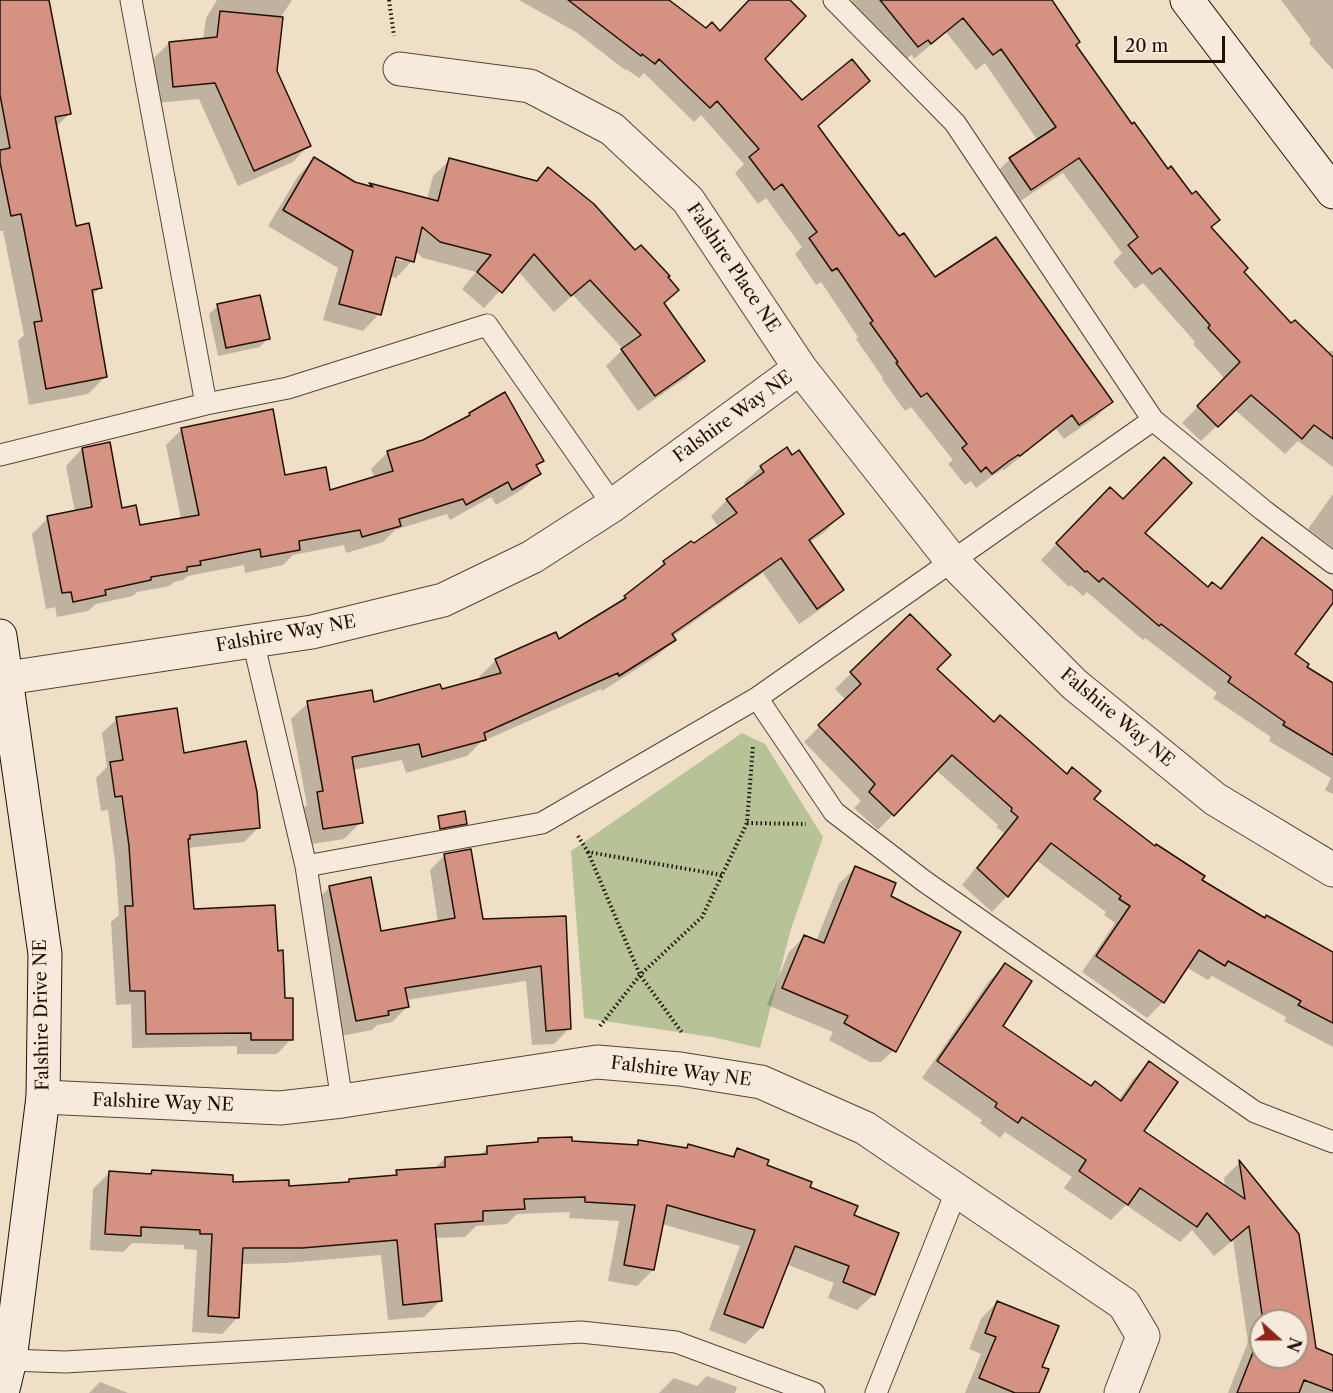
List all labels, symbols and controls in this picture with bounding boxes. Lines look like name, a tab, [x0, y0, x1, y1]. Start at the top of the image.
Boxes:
scale bar	[1117, 24, 1228, 62]
text: 20 m	[1125, 35, 1168, 57]
street label: Falshire Place NE	[682, 199, 784, 337]
street label: Falshire Way NE	[669, 367, 797, 467]
street label: Falshire Way NE	[214, 611, 358, 657]
street label: Falshire Way NE	[1056, 664, 1178, 772]
street label: Falshire Drive NE	[30, 939, 54, 1091]
street label: Falshire Way NE	[609, 1053, 753, 1091]
street label: Falshire Way NE	[92, 1090, 234, 1116]
north arrow	[1249, 1309, 1309, 1369]
text: N	[1282, 1335, 1306, 1355]

